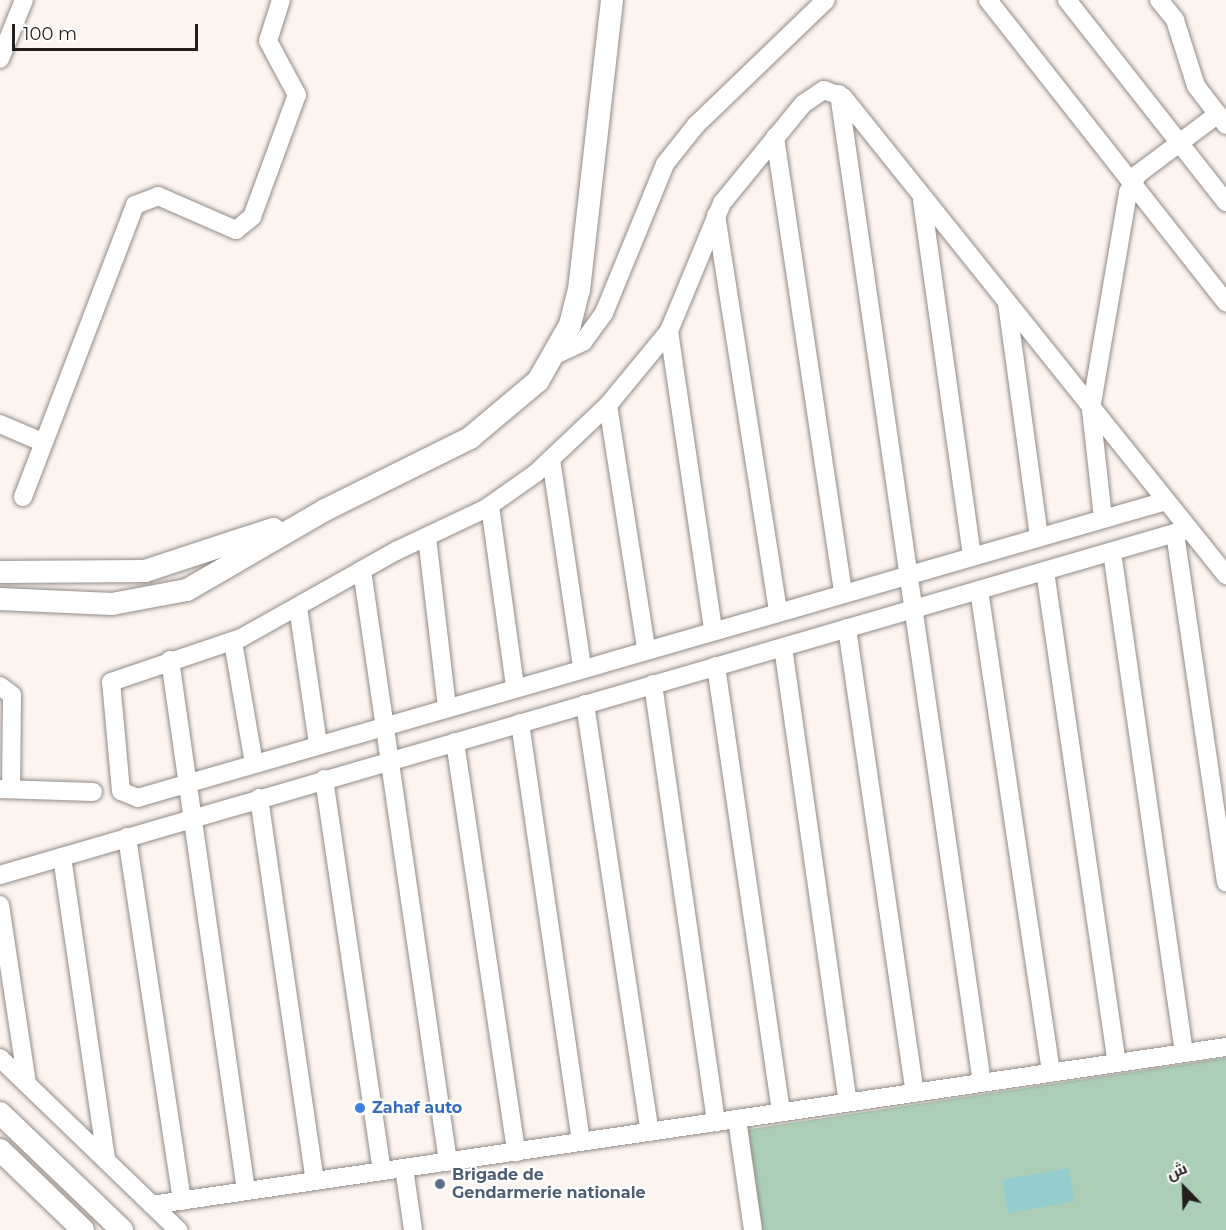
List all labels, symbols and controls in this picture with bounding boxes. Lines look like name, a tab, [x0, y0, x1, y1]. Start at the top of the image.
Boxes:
scale bar	[15, 12, 201, 50]
text: 100 m	[23, 23, 77, 45]
place label: Zahaf auto	[372, 1098, 462, 1118]
marker: Zahaf auto	[353, 1101, 367, 1115]
north arrow	[1154, 1158, 1214, 1218]
text: ش	[1164, 1158, 1190, 1184]
place label: Brigade de Gendarmerie nationale	[452, 1165, 646, 1203]
marker: Brigade de Gendarmerie nationale	[433, 1177, 447, 1191]

